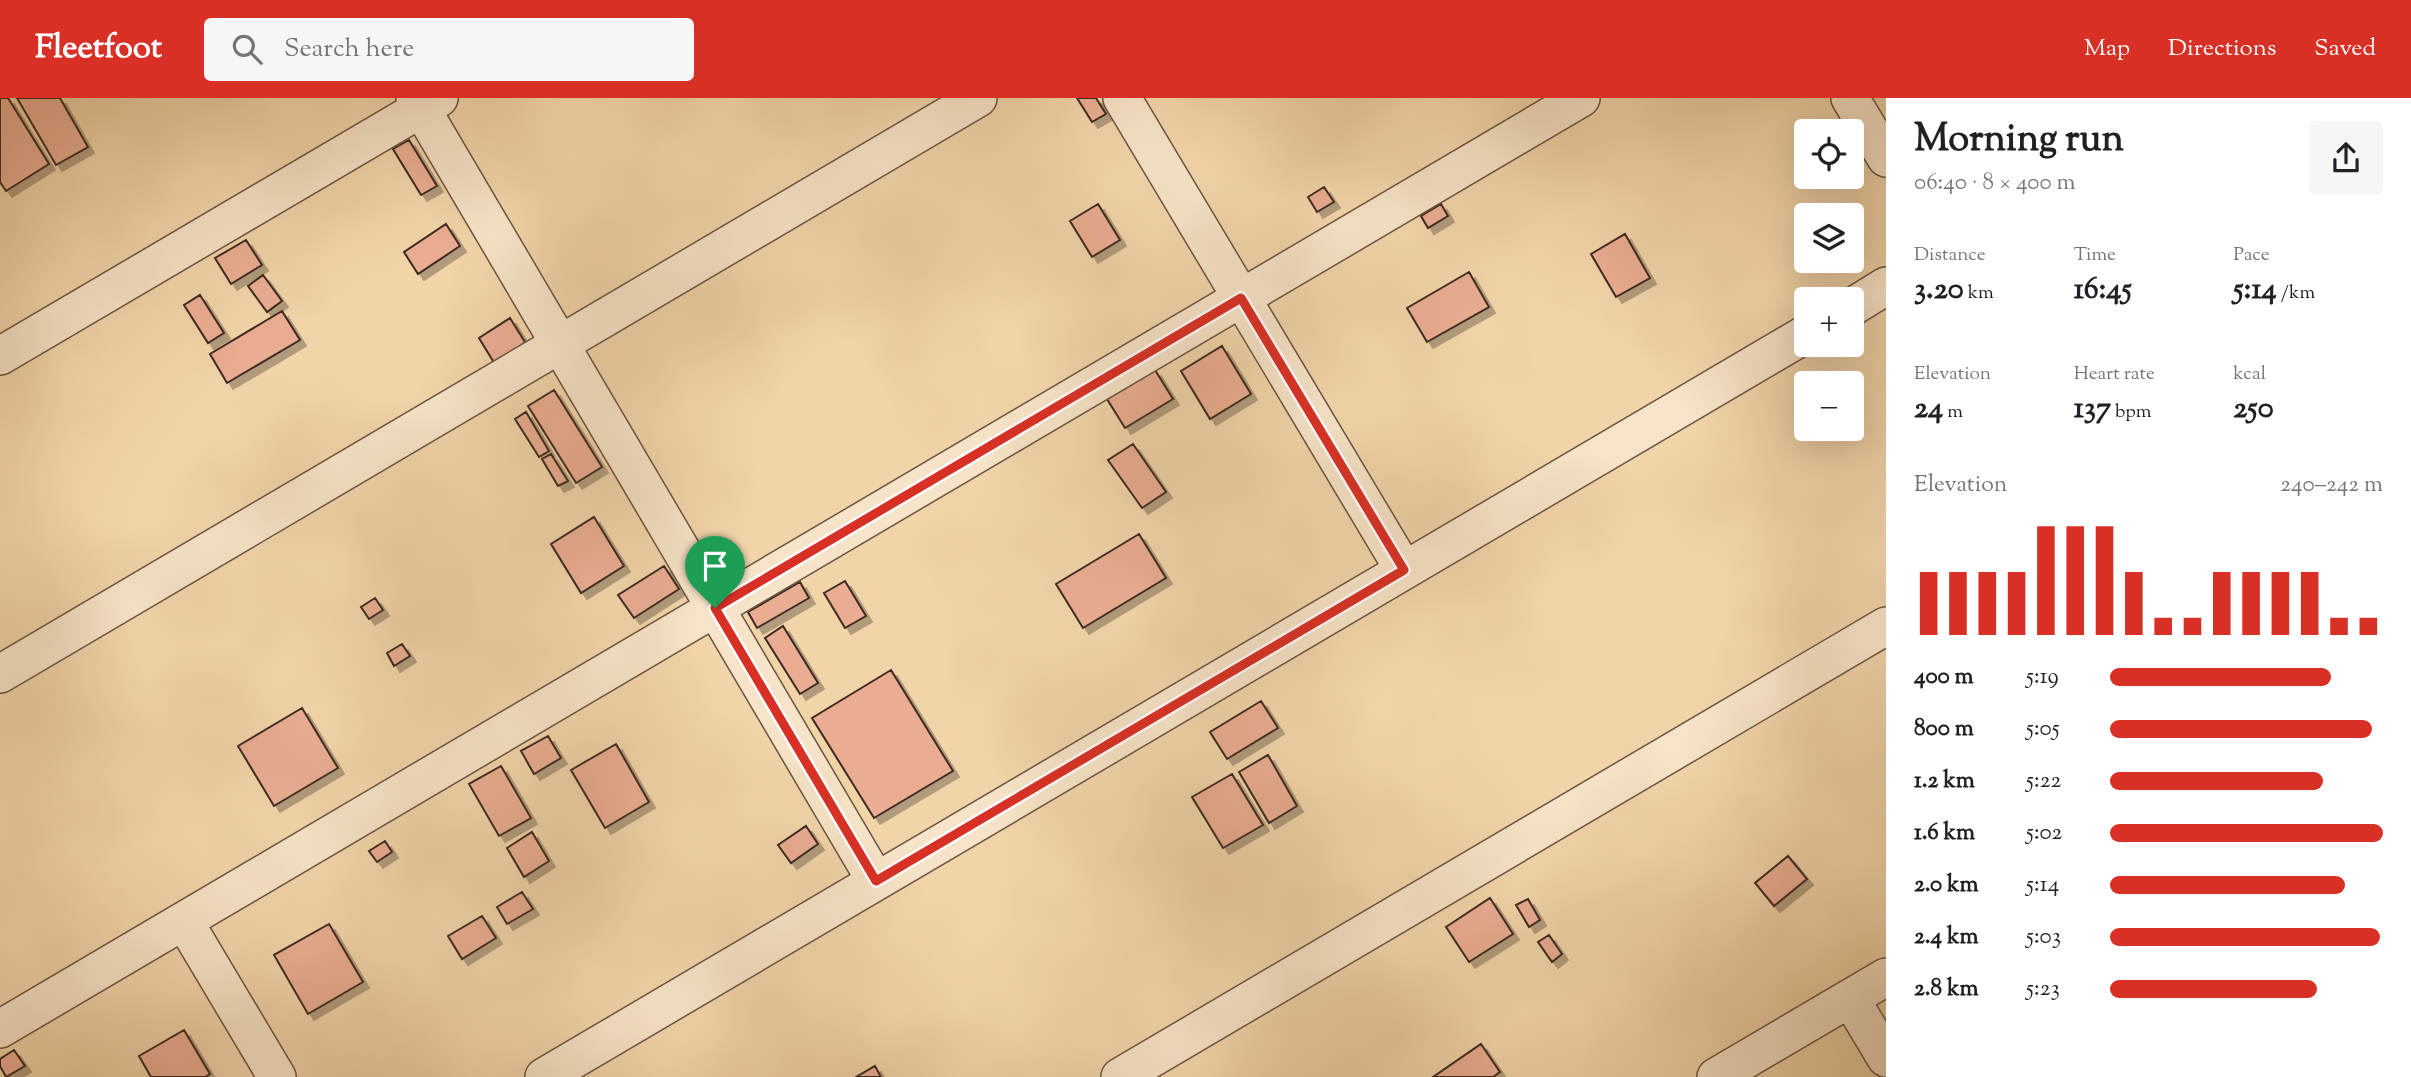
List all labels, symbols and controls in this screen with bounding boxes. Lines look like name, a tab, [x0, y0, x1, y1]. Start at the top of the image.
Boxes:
search box	[204, 18, 694, 81]
text: Fleetfoot	[35, 25, 162, 73]
icon: search	[228, 30, 266, 68]
text: Search here	[284, 31, 414, 68]
text: Map	[2084, 32, 2130, 66]
text: Directions	[2168, 32, 2276, 66]
text: Saved	[2314, 32, 2376, 66]
text: Morning run	[1914, 114, 2124, 168]
map controls	[1794, 119, 1864, 441]
button: locate	[1794, 119, 1864, 189]
button: share	[2309, 121, 2383, 195]
text: 06:40 · 8 × 400 m	[1914, 167, 2076, 200]
button: layers	[1794, 203, 1864, 273]
text: Distance	[1914, 242, 1986, 269]
text: Time	[2074, 242, 2116, 269]
text: Pace	[2233, 242, 2270, 269]
text: 3.20	[1914, 269, 1964, 312]
text: 16:45	[2074, 269, 2132, 312]
text: 5:14	[2233, 269, 2277, 312]
text: km	[1964, 280, 1994, 307]
text: /km	[2277, 280, 2315, 307]
button: +	[1794, 287, 1864, 357]
text: Elevation	[1914, 361, 1991, 388]
text: Heart rate	[2074, 361, 2155, 388]
text: kcal	[2233, 361, 2266, 388]
button: −	[1794, 371, 1864, 441]
text: 24	[1914, 388, 1943, 431]
text: 137	[2074, 388, 2111, 431]
text: 250	[2233, 388, 2274, 431]
text: m	[1943, 399, 1963, 426]
text: bpm	[2111, 399, 2152, 426]
text: Elevation	[1914, 469, 2007, 502]
text: 240–242 m	[2280, 469, 2383, 502]
pin	[685, 536, 745, 608]
icon: arrive	[696, 547, 734, 585]
text: 400 m	[1914, 661, 1974, 694]
text: 5:19	[2026, 661, 2059, 694]
text: 800 m	[1914, 713, 1974, 746]
text: 5:05	[2026, 713, 2060, 746]
text: 1.2 km	[1914, 765, 1975, 798]
text: 5:22	[2026, 765, 2061, 798]
text: 1.6 km	[1914, 817, 1975, 850]
text: 5:02	[2026, 817, 2062, 850]
text: 2.0 km	[1914, 869, 1979, 902]
text: 5:14	[2026, 869, 2059, 902]
text: 2.4 km	[1914, 921, 1979, 954]
text: 5:03	[2026, 921, 2061, 954]
text: 2.8 km	[1914, 973, 1979, 1006]
text: 5:23	[2026, 973, 2060, 1006]

